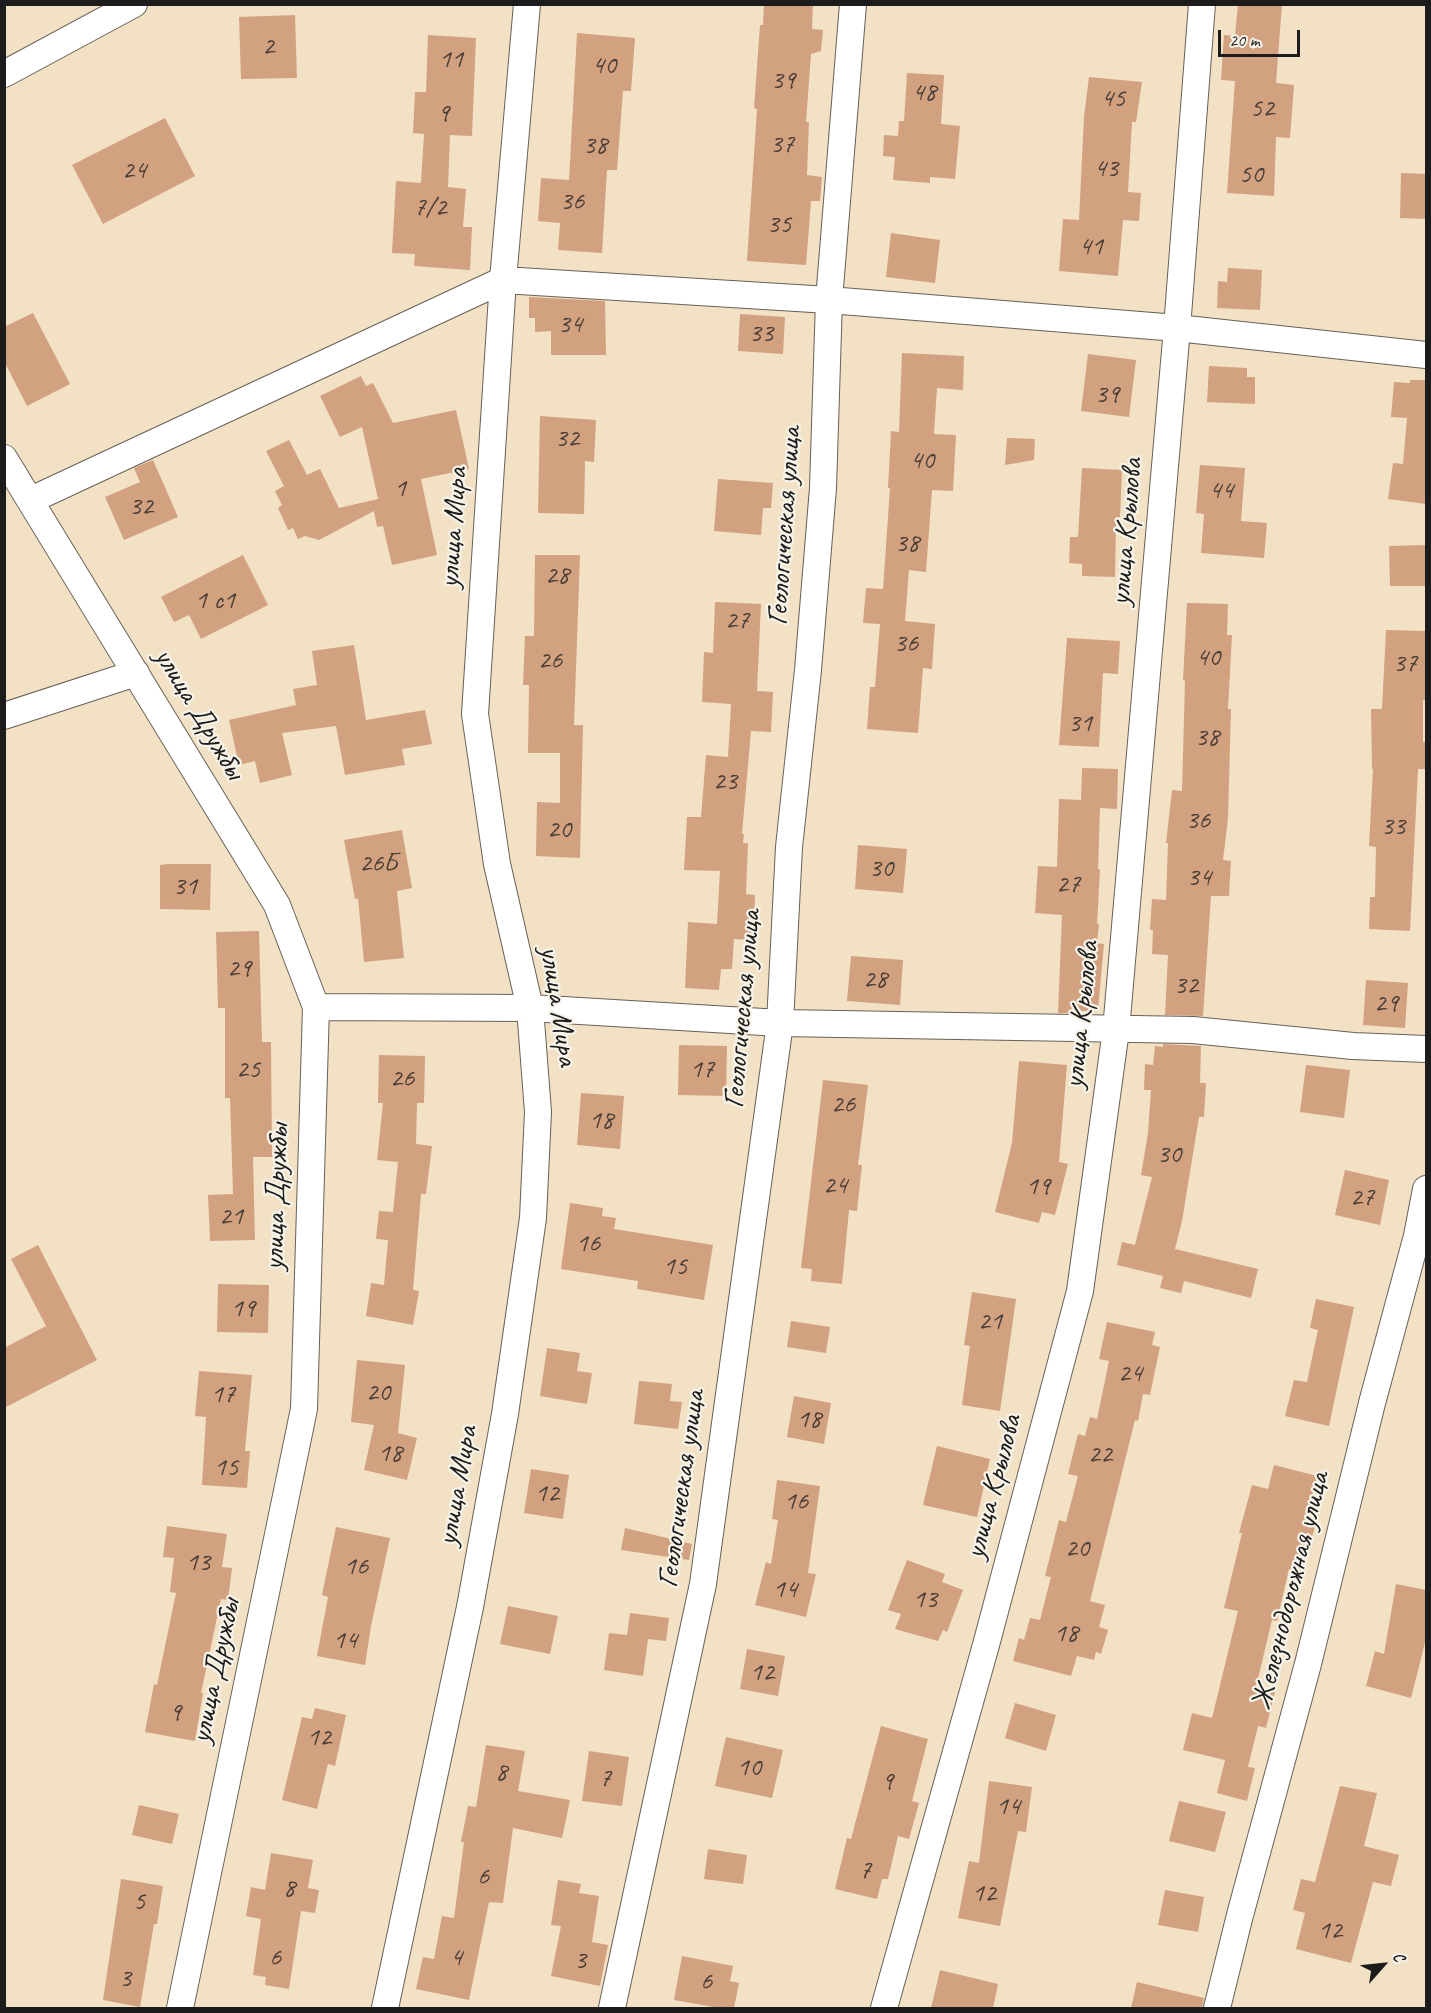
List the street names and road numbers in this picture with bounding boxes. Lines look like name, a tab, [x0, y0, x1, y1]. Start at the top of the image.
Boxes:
street label: Геологическая улица	[760, 426, 810, 626]
street label: улица Крылова	[1103, 457, 1151, 607]
street label: улица Мира	[432, 467, 476, 589]
street label: улица Дружбы	[146, 642, 252, 786]
street label: Геологическая улица	[716, 908, 770, 1110]
street label: улица Крылова	[1056, 940, 1108, 1090]
street label: улица Мира	[531, 944, 585, 1068]
street label: улица Дружбы	[256, 1123, 298, 1271]
street label: Геологическая улица	[650, 1388, 714, 1590]
street label: улица Крылова	[958, 1411, 1030, 1563]
street label: улица Мира	[430, 1423, 486, 1549]
street label: Железнодорожная улица	[1244, 1468, 1338, 1714]
street label: улица Дружбы	[183, 1595, 249, 1747]

